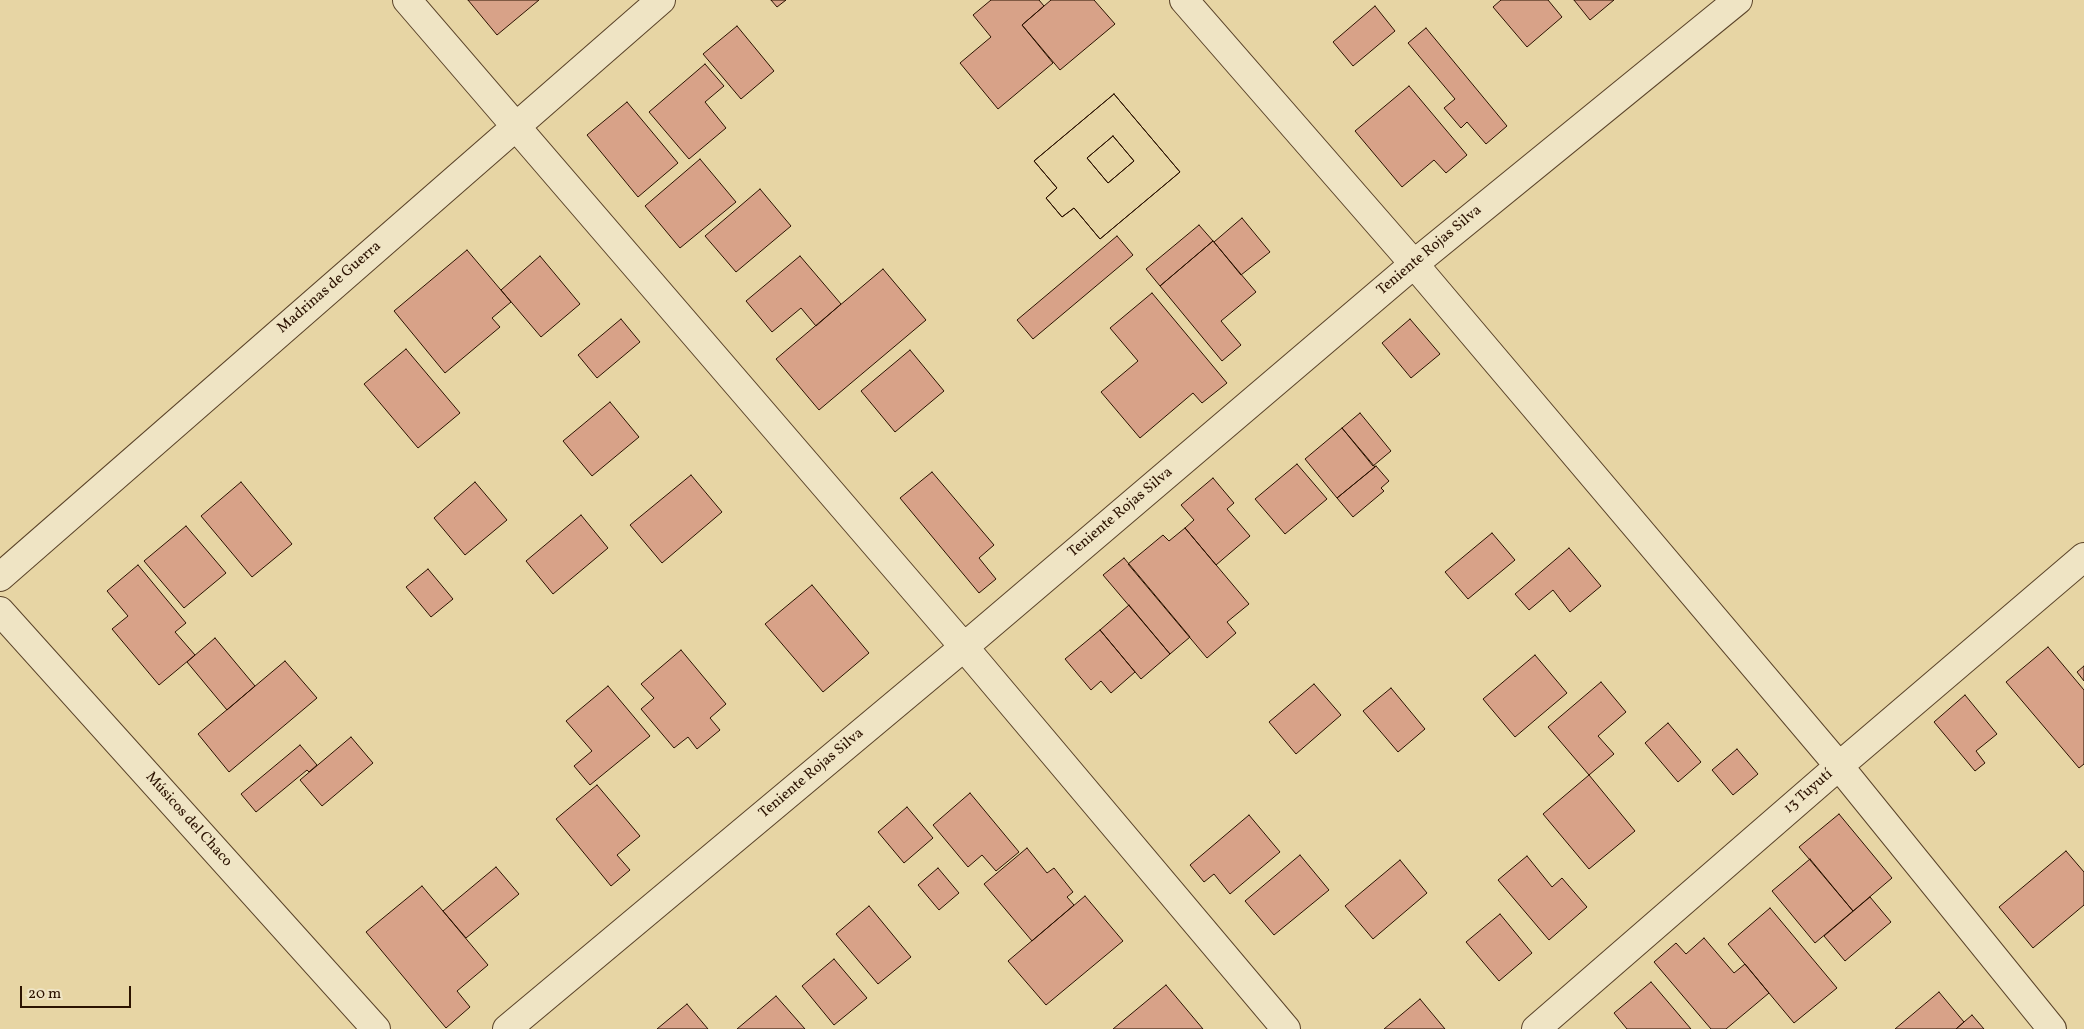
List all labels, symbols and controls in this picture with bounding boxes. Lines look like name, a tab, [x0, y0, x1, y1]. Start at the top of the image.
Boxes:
street label: Teniente Rojas Silva	[1374, 202, 1486, 300]
street label: Madrinas de Guerra	[274, 238, 386, 338]
street label: Teniente Rojas Silva	[1065, 464, 1177, 562]
street label: Teniente Rojas Silva	[756, 725, 868, 823]
street label: 13 Tuyutí	[1781, 766, 1837, 818]
street label: Músicos del Chaco	[141, 769, 235, 871]
scale bar	[22, 976, 134, 1008]
text: 20 m	[28, 984, 61, 1005]

